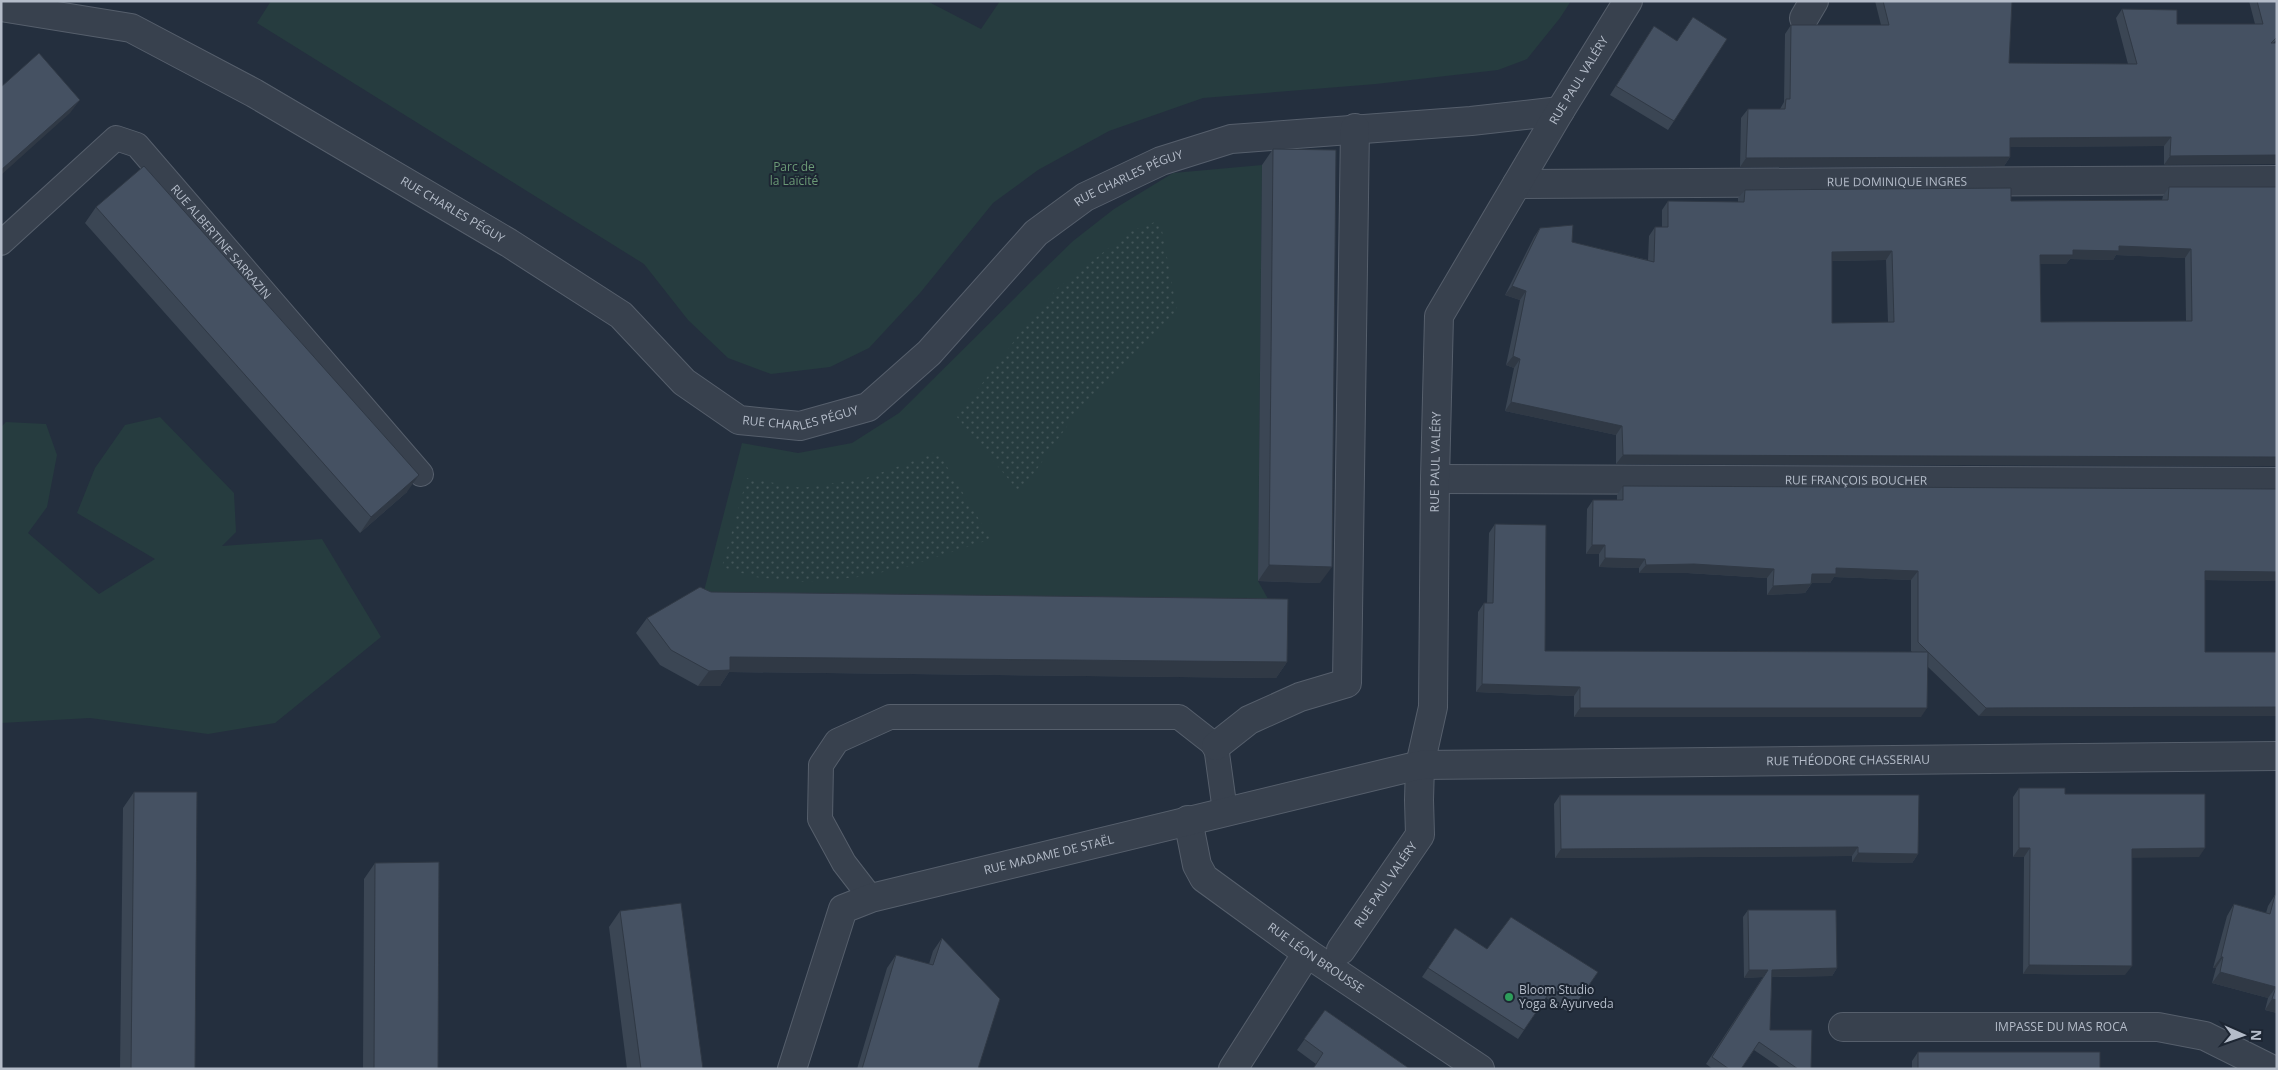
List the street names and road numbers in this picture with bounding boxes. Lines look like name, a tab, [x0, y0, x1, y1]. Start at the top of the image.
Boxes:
street label: RUE PAUL VALÉRY	[1545, 33, 1612, 128]
street label: RUE CHARLES PÉGUY	[1070, 146, 1185, 210]
street label: RUE CHARLES PÉGUY	[397, 172, 508, 247]
street label: RUE DOMINIQUE INGRES	[1827, 173, 1967, 190]
street label: RUE ALBERTINE SARRAZIN	[167, 181, 275, 303]
street label: RUE CHARLES PÉGUY	[742, 401, 860, 434]
street label: RUE PAUL VALÉRY	[1426, 411, 1445, 512]
street label: RUE FRANÇOIS BOUCHER	[1785, 471, 1928, 489]
street label: RUE THÉODORE CHASSERIAU	[1766, 751, 1930, 769]
street label: RUE MADAME DE STAËL	[982, 830, 1116, 878]
street label: RUE PAUL VALÉRY	[1350, 838, 1421, 931]
street label: RUE LÉON BROUSSE	[1264, 918, 1367, 997]
street label: IMPASSE DU MAS ROCA	[1995, 1018, 2128, 1035]

